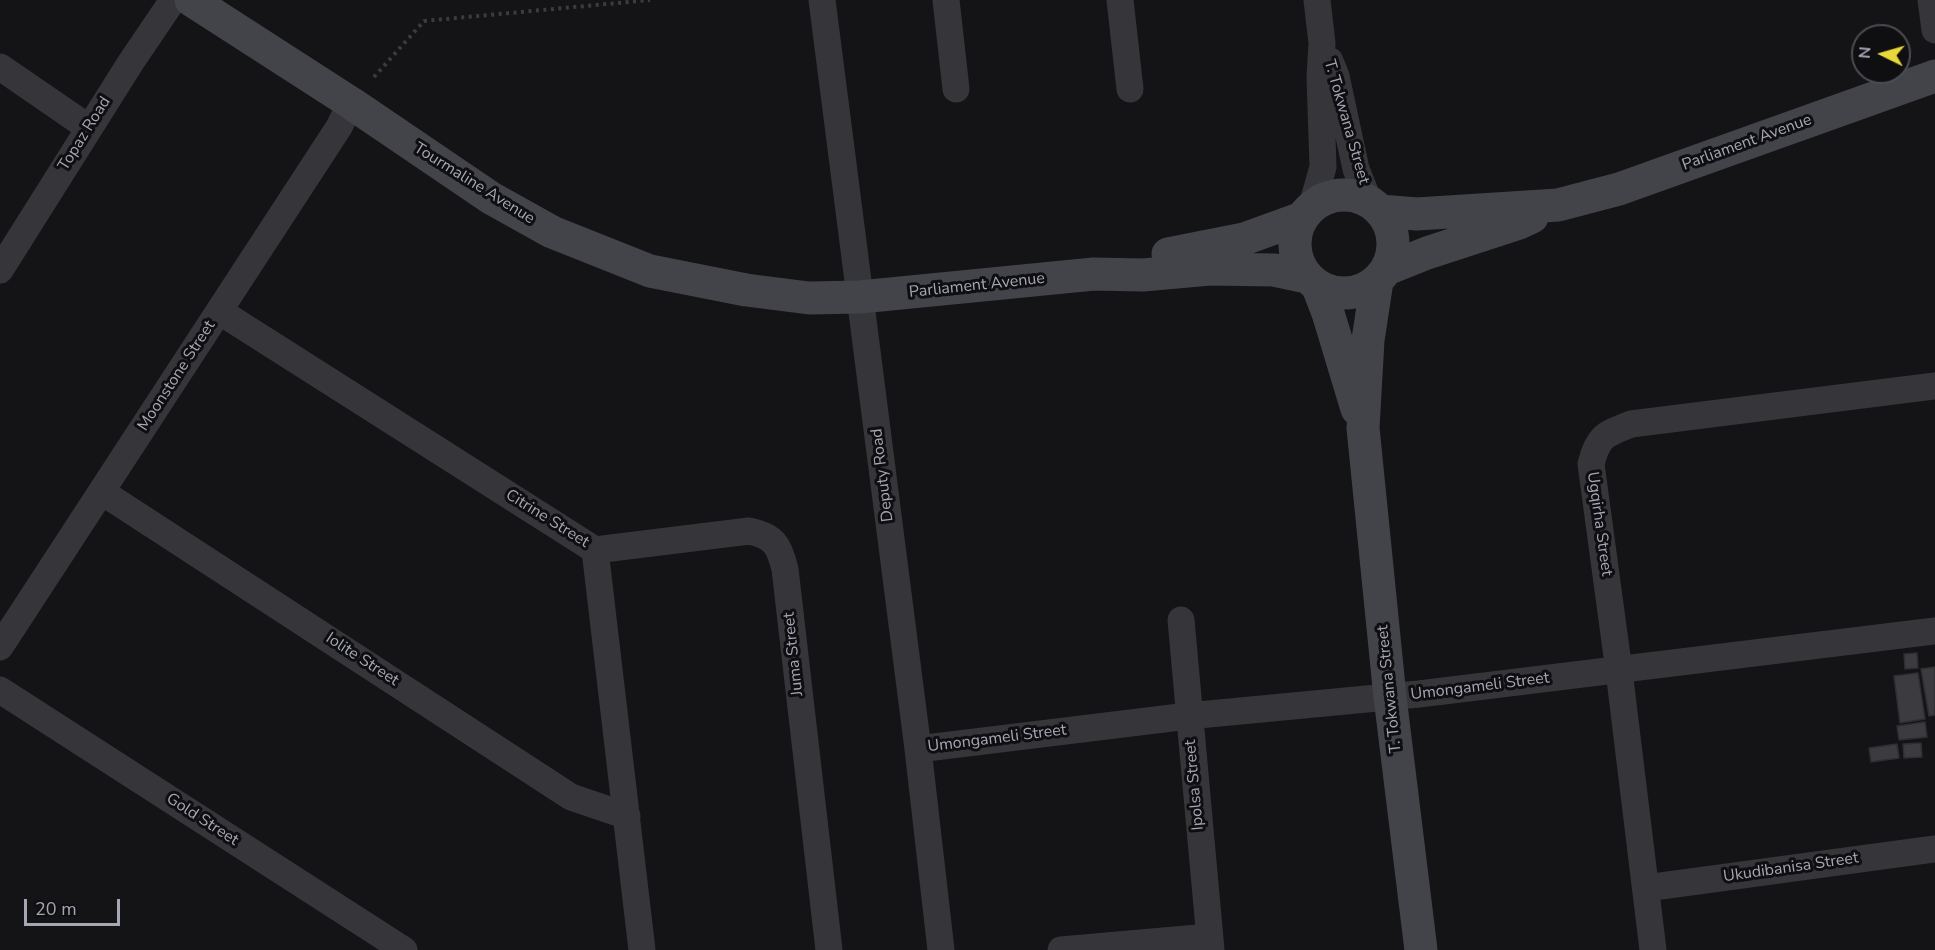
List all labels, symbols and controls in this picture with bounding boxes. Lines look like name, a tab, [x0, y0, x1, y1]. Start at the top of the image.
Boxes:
north arrow	[1851, 24, 1911, 84]
text: N	[1854, 46, 1877, 60]
street label: T. Tokwana Street	[1319, 58, 1373, 186]
street label: Topaz Road	[55, 93, 115, 175]
street label: Parliament Avenue	[1680, 111, 1814, 175]
street label: Tourmaline Avenue	[410, 139, 538, 229]
street label: Parliament Avenue	[908, 269, 1046, 303]
street label: Moonstone Street	[134, 317, 220, 435]
street label: Deputy Road	[868, 427, 898, 523]
street label: Ugqirha Street	[1582, 471, 1616, 577]
street label: Citrine Street	[502, 486, 592, 552]
street label: Juma Street	[780, 611, 808, 697]
street label: T. Tokwana Street	[1374, 624, 1406, 754]
street label: Iolite Street	[322, 629, 402, 691]
street label: Umongameli Street	[1410, 669, 1550, 705]
street label: Umongameli Street	[927, 721, 1067, 757]
street label: Ipolsa Street	[1181, 739, 1209, 831]
street label: Gold Street	[162, 790, 242, 850]
street label: Ukudibanisa Street	[1722, 849, 1860, 887]
scale bar	[27, 887, 123, 925]
text: 20 m	[35, 897, 77, 921]

